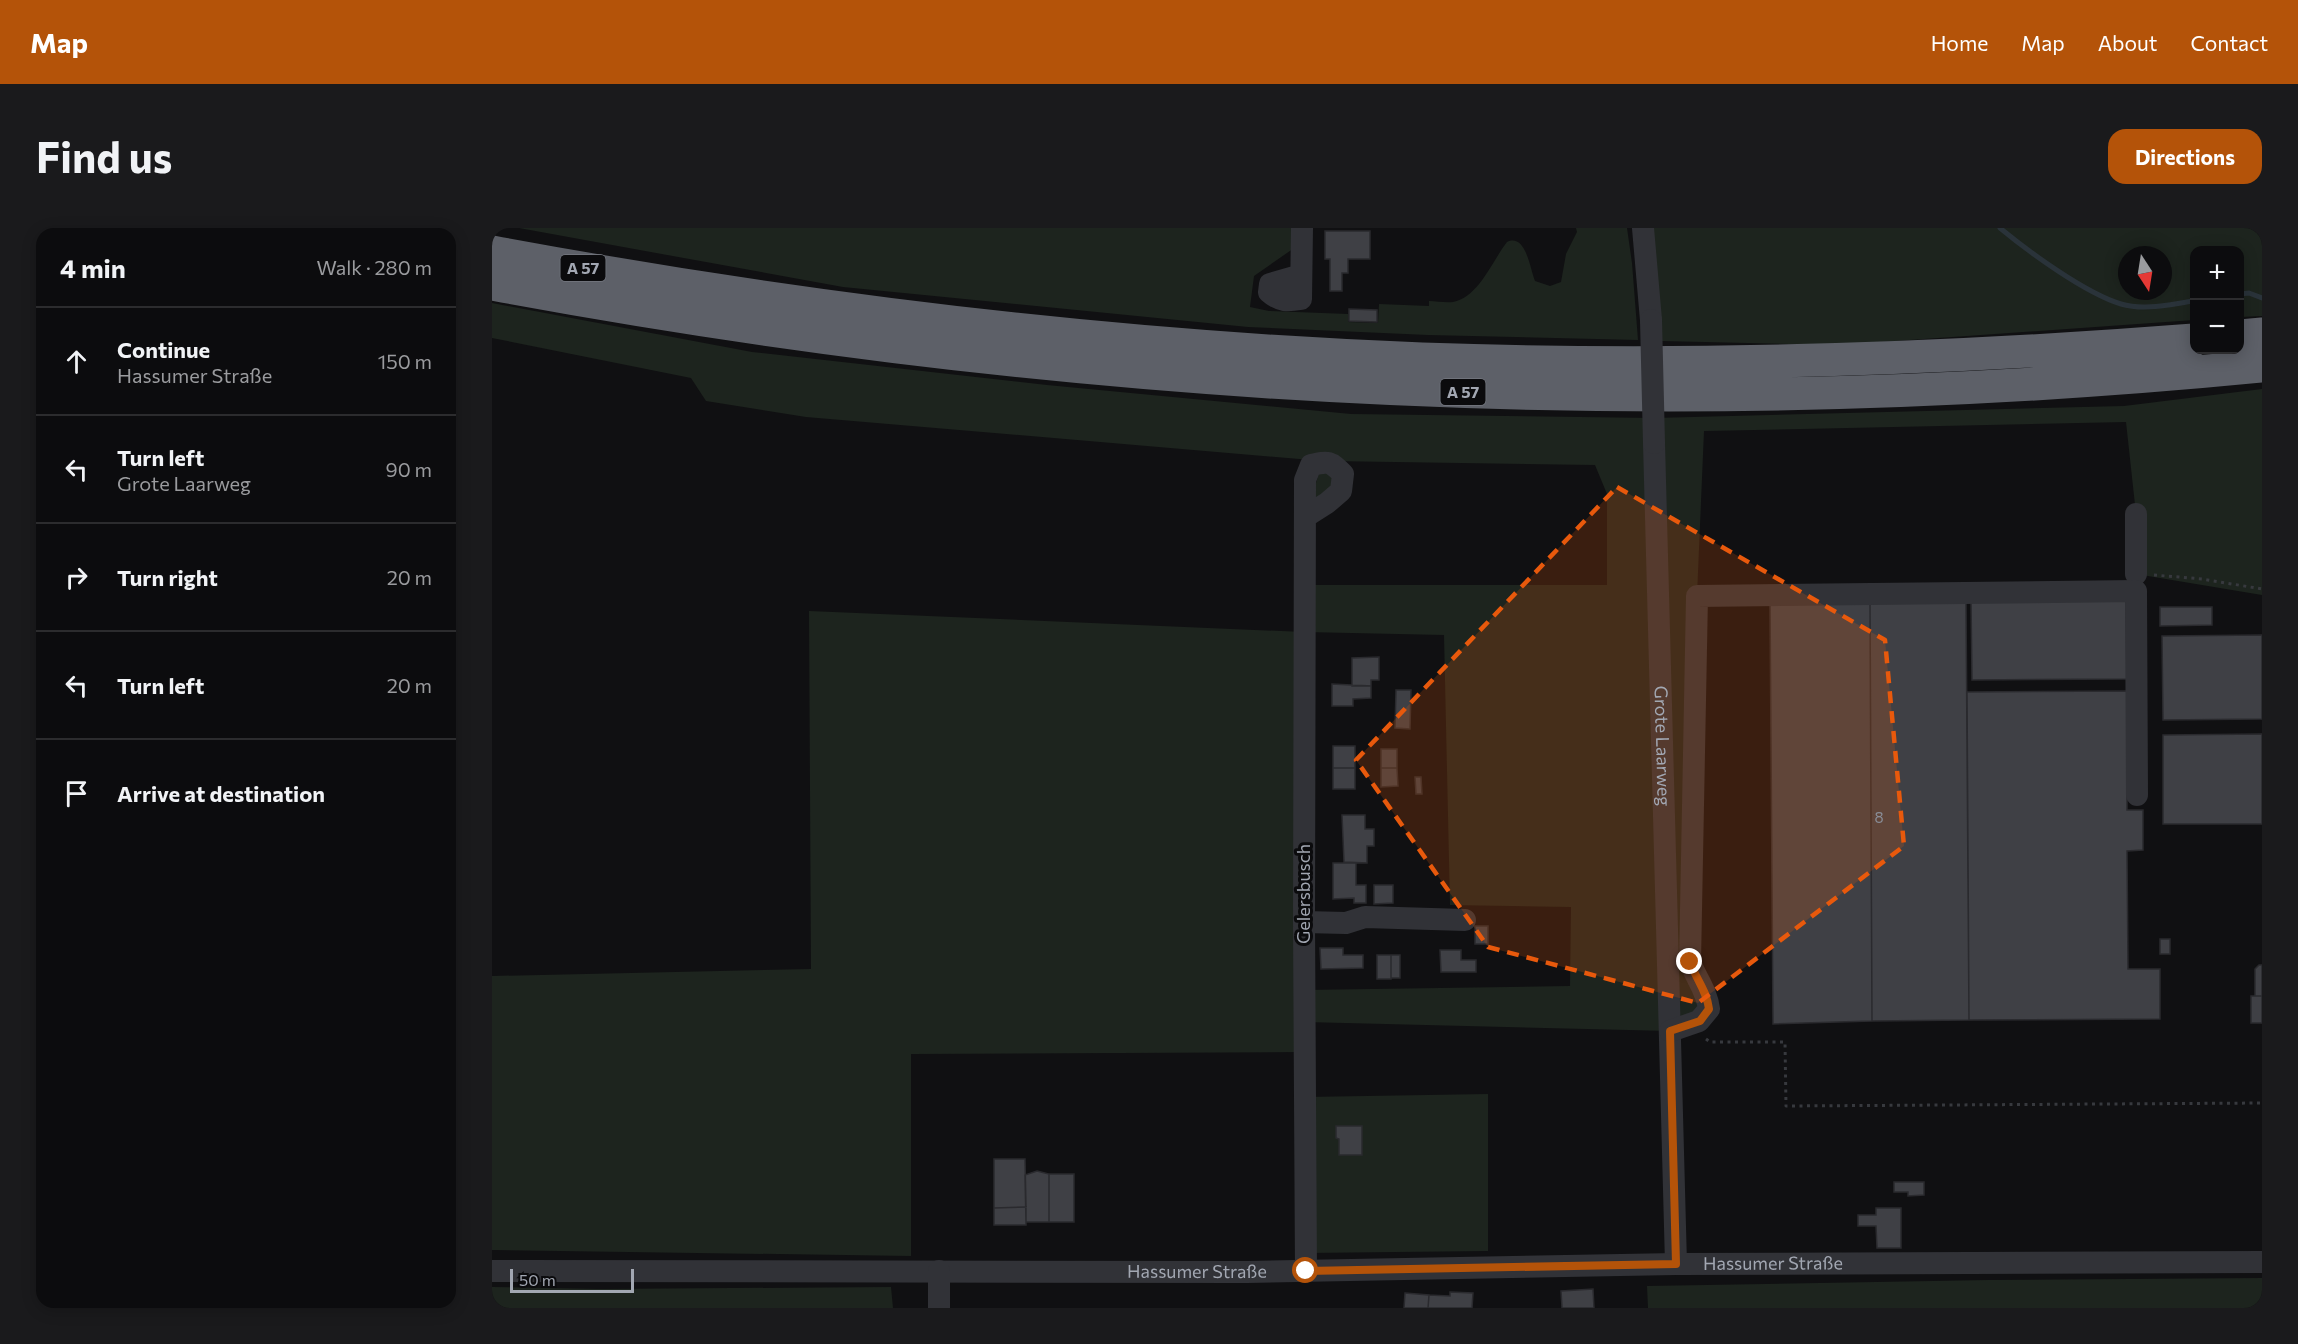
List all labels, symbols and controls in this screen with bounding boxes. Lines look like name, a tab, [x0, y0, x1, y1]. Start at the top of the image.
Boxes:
text: Map	[30, 25, 88, 59]
text: Home	[1931, 30, 1988, 55]
text: Map	[2021, 30, 2065, 55]
text: About	[2098, 30, 2157, 55]
text: Contact	[2190, 30, 2268, 55]
button: Directions	[2108, 129, 2262, 184]
text: Find us	[36, 130, 172, 182]
north arrow	[2118, 246, 2172, 300]
map controls	[2190, 246, 2244, 354]
button: +	[2190, 246, 2244, 300]
text: 4 min	[60, 252, 126, 283]
text: Walk · 280 m	[316, 255, 432, 279]
road number: A 57	[560, 255, 605, 281]
button: −	[2190, 300, 2244, 354]
text: Continue	[117, 336, 210, 363]
icon: ahead	[60, 345, 93, 378]
text: 150 m	[378, 349, 432, 373]
text: Hassumer Straße	[117, 363, 272, 387]
road number: A 57	[1440, 379, 1486, 405]
text: Turn left	[117, 444, 204, 471]
icon: left	[60, 453, 93, 486]
text: 90 m	[386, 457, 432, 481]
text: Grote Laarweg	[117, 471, 251, 495]
icon: right	[60, 561, 93, 594]
text: Turn right	[117, 564, 218, 591]
text: 20 m	[387, 565, 432, 589]
icon: left	[60, 669, 93, 702]
text: Turn left	[117, 672, 204, 699]
text: 20 m	[387, 673, 432, 697]
street label: Grote Laarweg	[1651, 685, 1676, 807]
icon: arrive	[60, 777, 93, 810]
text: Arrive at destination	[117, 780, 325, 807]
house number: 8	[1874, 808, 1884, 826]
street label: Gelersbusch	[1292, 844, 1314, 944]
route end	[1676, 948, 1702, 974]
street label: Hassumer Straße	[1703, 1251, 1843, 1274]
route start	[1292, 1257, 1318, 1283]
street label: Hassumer Straße	[1127, 1260, 1267, 1282]
scale bar	[510, 1266, 634, 1294]
text: 50 m	[519, 1270, 556, 1289]

